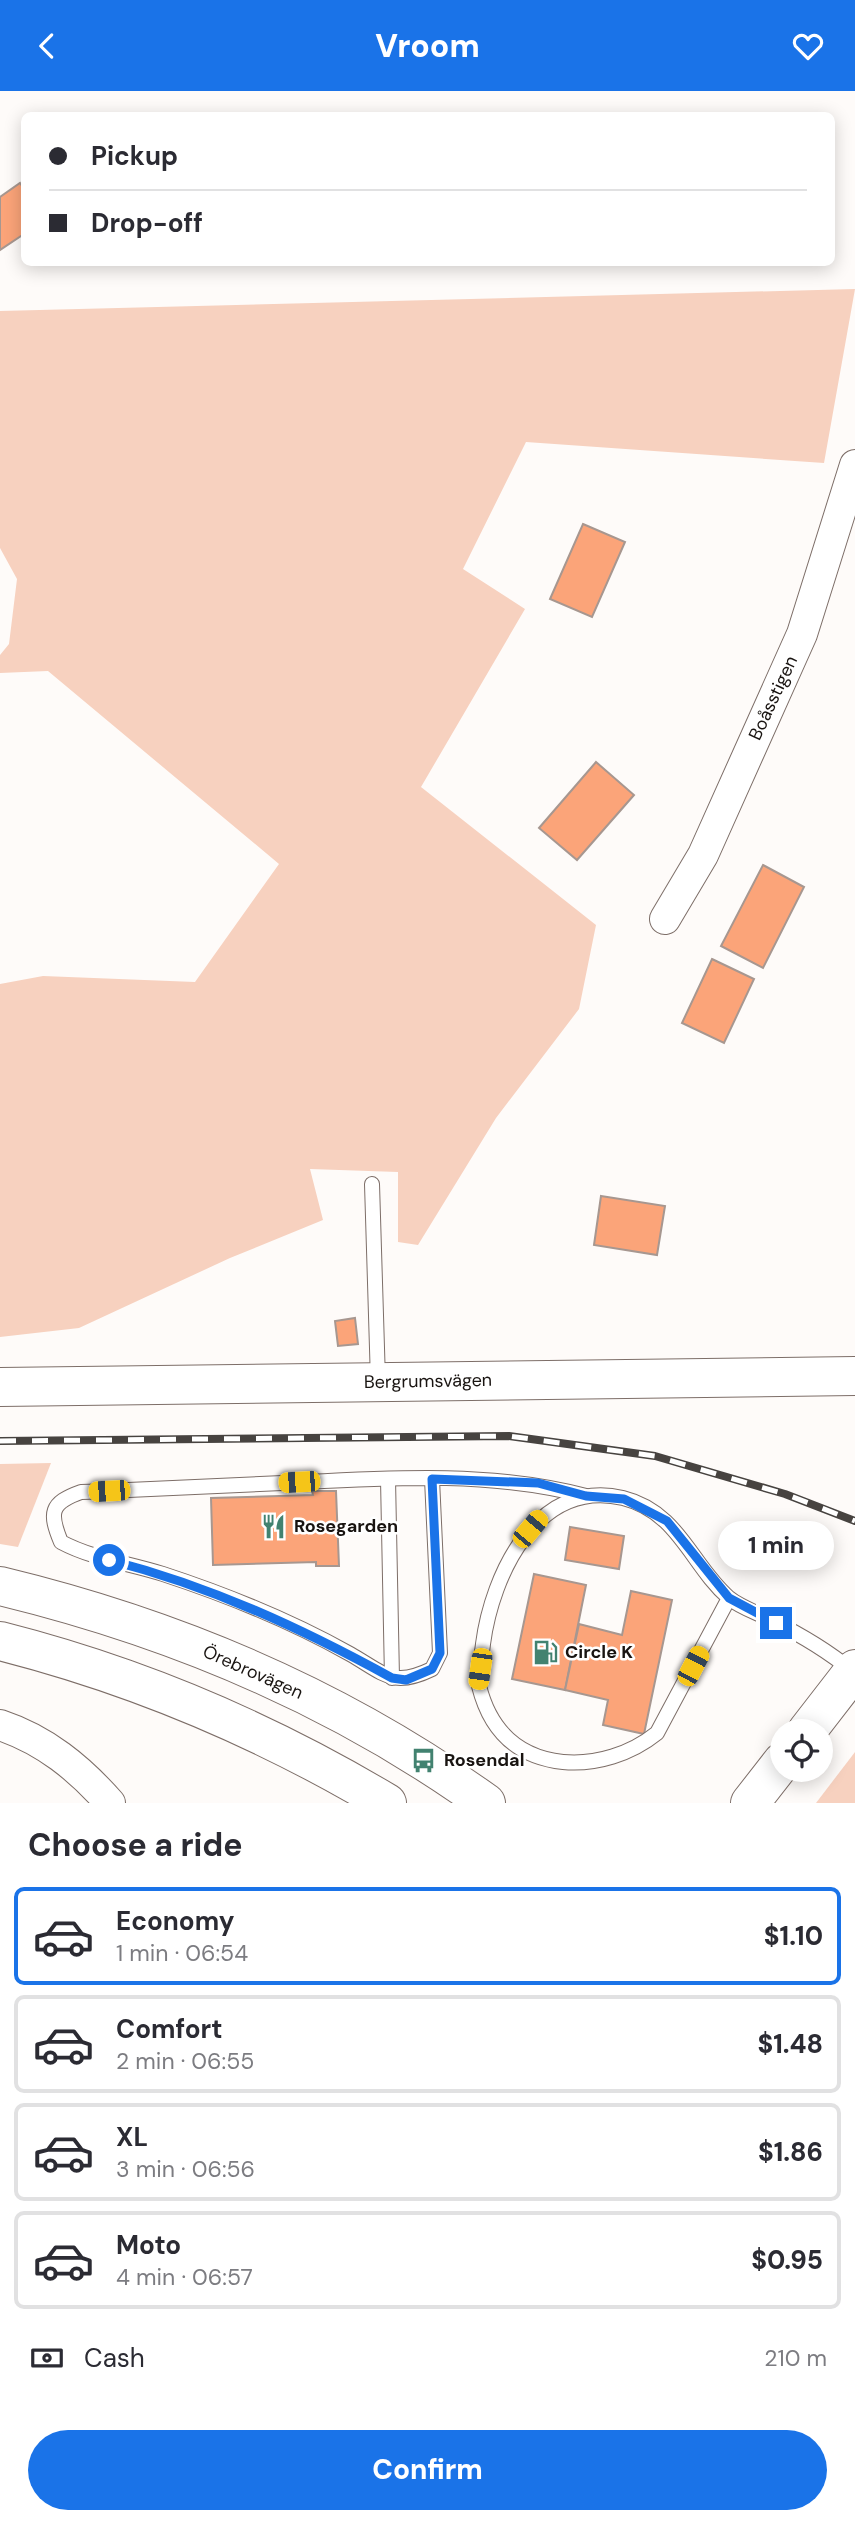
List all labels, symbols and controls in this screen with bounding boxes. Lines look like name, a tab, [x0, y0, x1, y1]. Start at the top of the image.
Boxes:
text: Vroom	[375, 25, 480, 67]
icon: back	[28, 27, 66, 65]
icon: heart	[789, 27, 827, 65]
text: Pickup	[91, 139, 178, 173]
text: Drop-off	[91, 206, 203, 240]
street label: Boåsstigen	[743, 652, 803, 744]
street label: Bergrumsvägen	[364, 1368, 492, 1394]
car	[278, 1470, 321, 1494]
car	[88, 1479, 131, 1503]
car	[509, 1506, 552, 1552]
restaurant icon: Rosegarden	[260, 1512, 288, 1540]
place label: Rosegarden	[294, 1514, 398, 1538]
callout: 1 min	[718, 1521, 834, 1571]
text: 1 min	[748, 1530, 804, 1560]
route start	[93, 1544, 125, 1576]
route end	[760, 1607, 792, 1639]
fuel station icon: Circle K	[531, 1638, 559, 1666]
street label: Örebrovägen	[199, 1639, 307, 1705]
place label: Circle K	[565, 1640, 633, 1664]
car	[674, 1643, 713, 1689]
car	[467, 1647, 494, 1691]
map controls	[770, 1719, 833, 1782]
button: locate	[770, 1719, 833, 1782]
bus stop icon: Rosendal	[410, 1746, 438, 1774]
place label: Rosendal	[444, 1748, 524, 1772]
text: Choose a ride	[28, 1824, 243, 1866]
text: Economy	[116, 1904, 234, 1938]
icon: car	[32, 1905, 95, 1968]
text: $1.10	[764, 1919, 823, 1953]
text: 1 min · 06:54	[116, 1938, 248, 1968]
text: Comfort	[116, 2012, 222, 2046]
icon: car	[32, 2013, 95, 2076]
text: $1.48	[757, 2027, 823, 2061]
text: 2 min · 06:55	[116, 2046, 254, 2076]
text: XL	[116, 2120, 148, 2154]
icon: car	[32, 2121, 95, 2184]
text: $1.86	[758, 2135, 823, 2169]
text: 3 min · 06:56	[116, 2154, 255, 2184]
text: Moto	[116, 2228, 181, 2262]
icon: car	[32, 2229, 95, 2292]
text: $0.95	[751, 2243, 823, 2277]
text: 4 min · 06:57	[116, 2262, 253, 2292]
icon: cash	[28, 2339, 66, 2377]
text: Cash	[84, 2341, 145, 2375]
text: 210 m	[764, 2343, 827, 2373]
button: Confirm	[28, 2430, 827, 2510]

